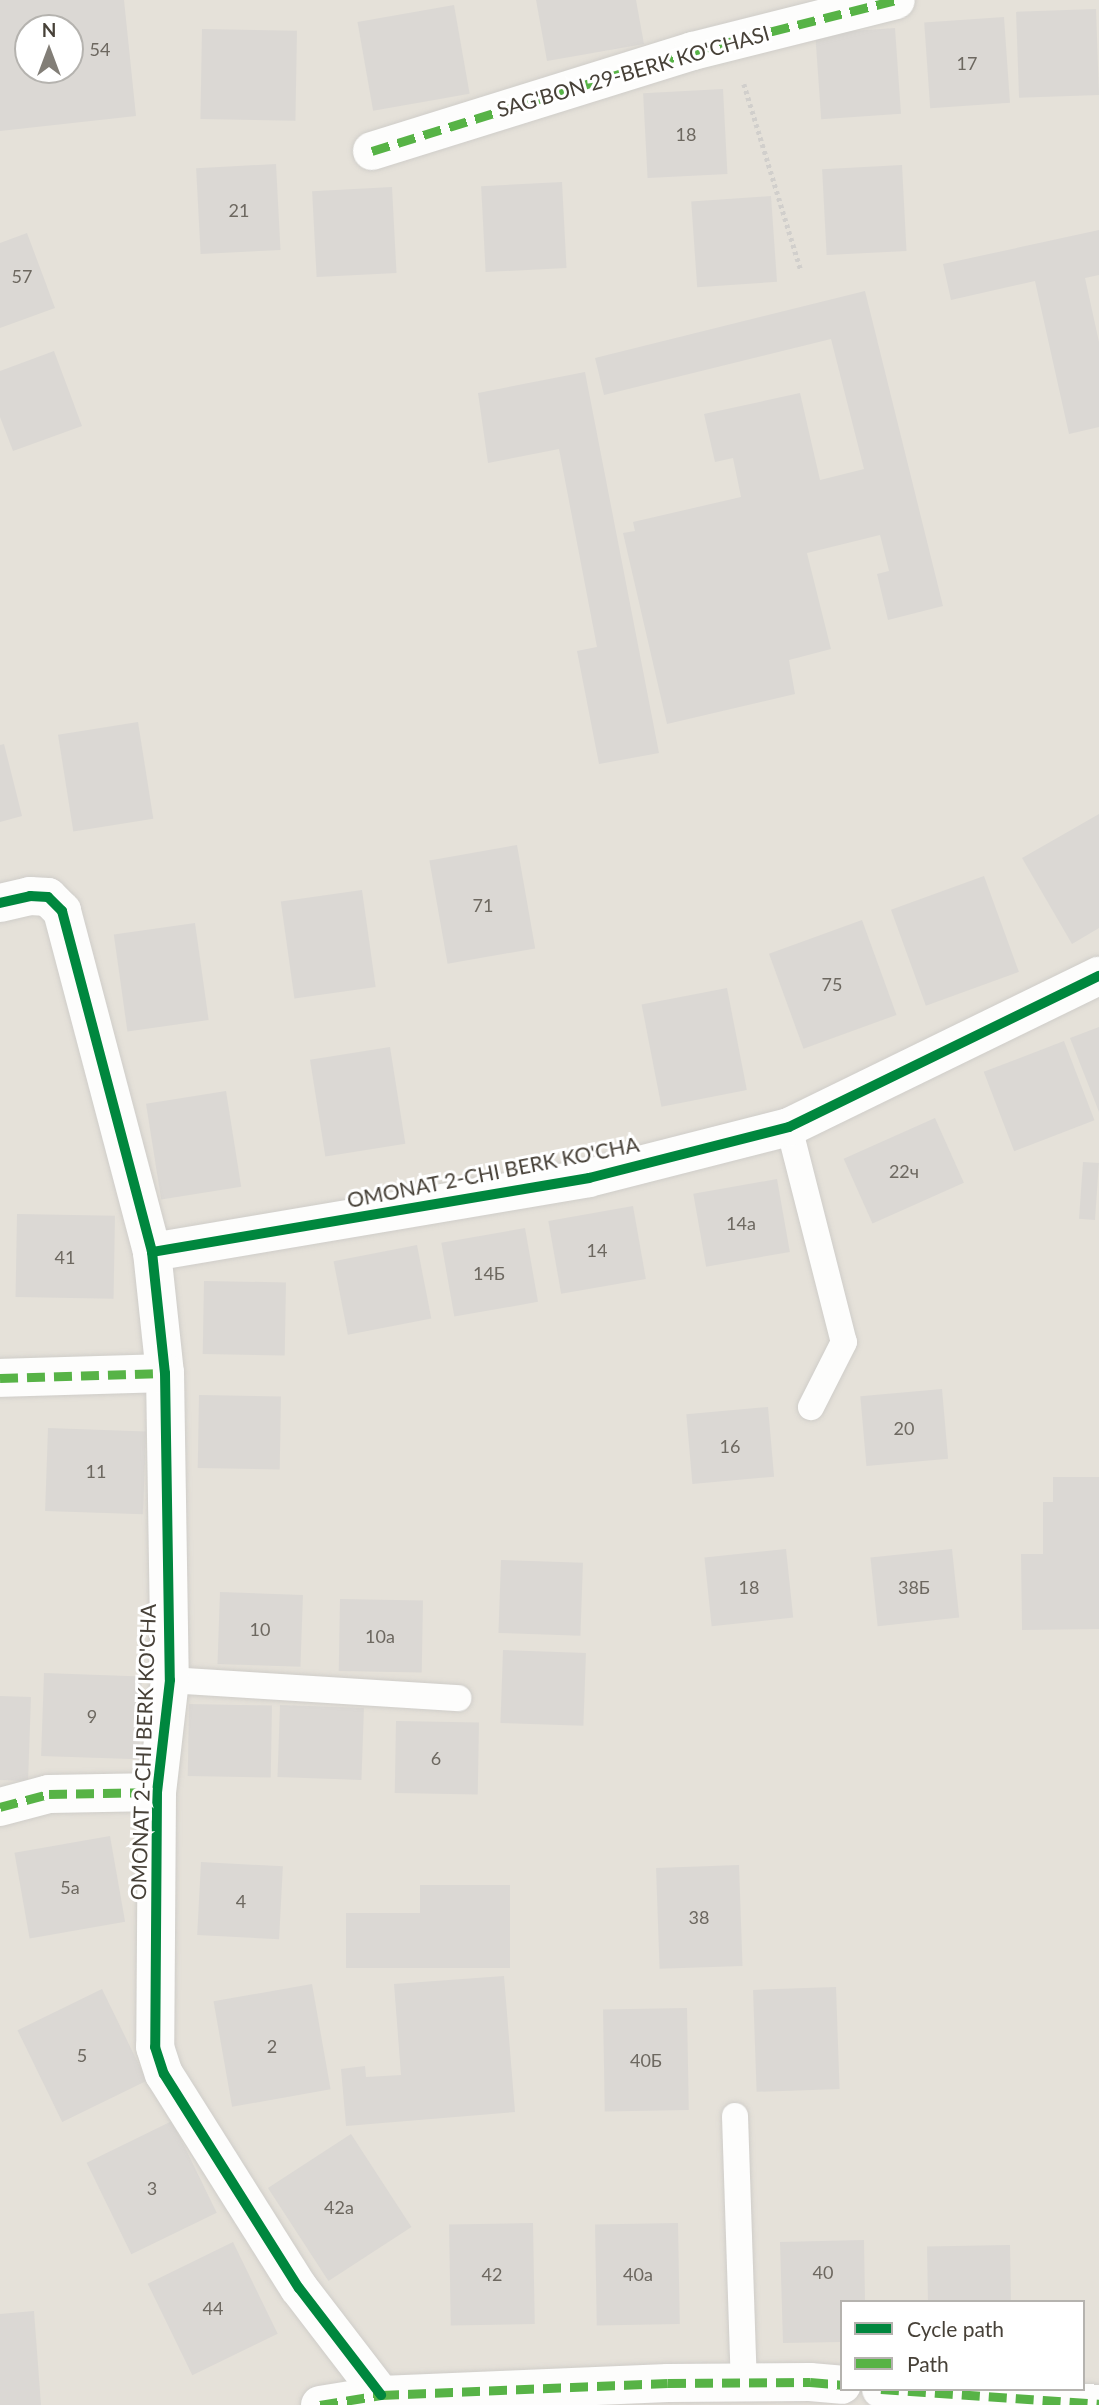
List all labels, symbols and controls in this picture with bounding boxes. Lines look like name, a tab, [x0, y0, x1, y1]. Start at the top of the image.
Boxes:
north arrow	[14, 14, 84, 84]
text: N	[42, 18, 56, 41]
street label: SAG'BON 29-BERK KO'CHASI	[494, 20, 772, 122]
house number: 54	[90, 38, 110, 60]
house number: 17	[957, 52, 977, 74]
house number: 18	[676, 123, 696, 145]
house number: 21	[229, 199, 249, 221]
house number: 57	[12, 265, 32, 287]
house number: 71	[473, 894, 493, 916]
house number: 75	[822, 973, 842, 995]
street label: OMONAT 2-CHI BERK KO'CHA	[345, 1131, 641, 1213]
house number: 22ч	[889, 1160, 919, 1182]
house number: 14а	[726, 1212, 756, 1234]
house number: 14	[587, 1239, 607, 1261]
house number: 41	[55, 1246, 75, 1268]
house number: 14Б	[473, 1262, 505, 1284]
house number: 20	[894, 1417, 914, 1439]
house number: 16	[720, 1435, 740, 1457]
house number: 11	[86, 1460, 106, 1482]
house number: 18	[739, 1576, 759, 1598]
house number: 38Б	[898, 1576, 930, 1598]
street label: OMONAT 2-CHI BERK KO'CHA	[125, 1603, 161, 1901]
house number: 10	[250, 1618, 270, 1640]
house number: 10а	[365, 1625, 395, 1647]
house number: 9	[87, 1705, 97, 1727]
house number: 6	[431, 1747, 441, 1769]
house number: 5a	[60, 1876, 80, 1898]
house number: 4	[236, 1890, 246, 1912]
house number: 38	[689, 1906, 709, 1928]
house number: 2	[267, 2035, 277, 2057]
house number: 5	[77, 2044, 87, 2066]
house number: 40Б	[630, 2049, 662, 2071]
house number: 3	[147, 2177, 157, 2199]
house number: 42а	[324, 2196, 354, 2218]
house number: 40	[813, 2261, 833, 2283]
house number: 42	[482, 2263, 502, 2285]
house number: 40а	[623, 2263, 653, 2285]
house number: 44	[203, 2297, 223, 2319]
legend	[840, 2300, 1085, 2391]
text: Cycle path	[907, 2316, 1004, 2341]
text: Path	[907, 2351, 949, 2376]

